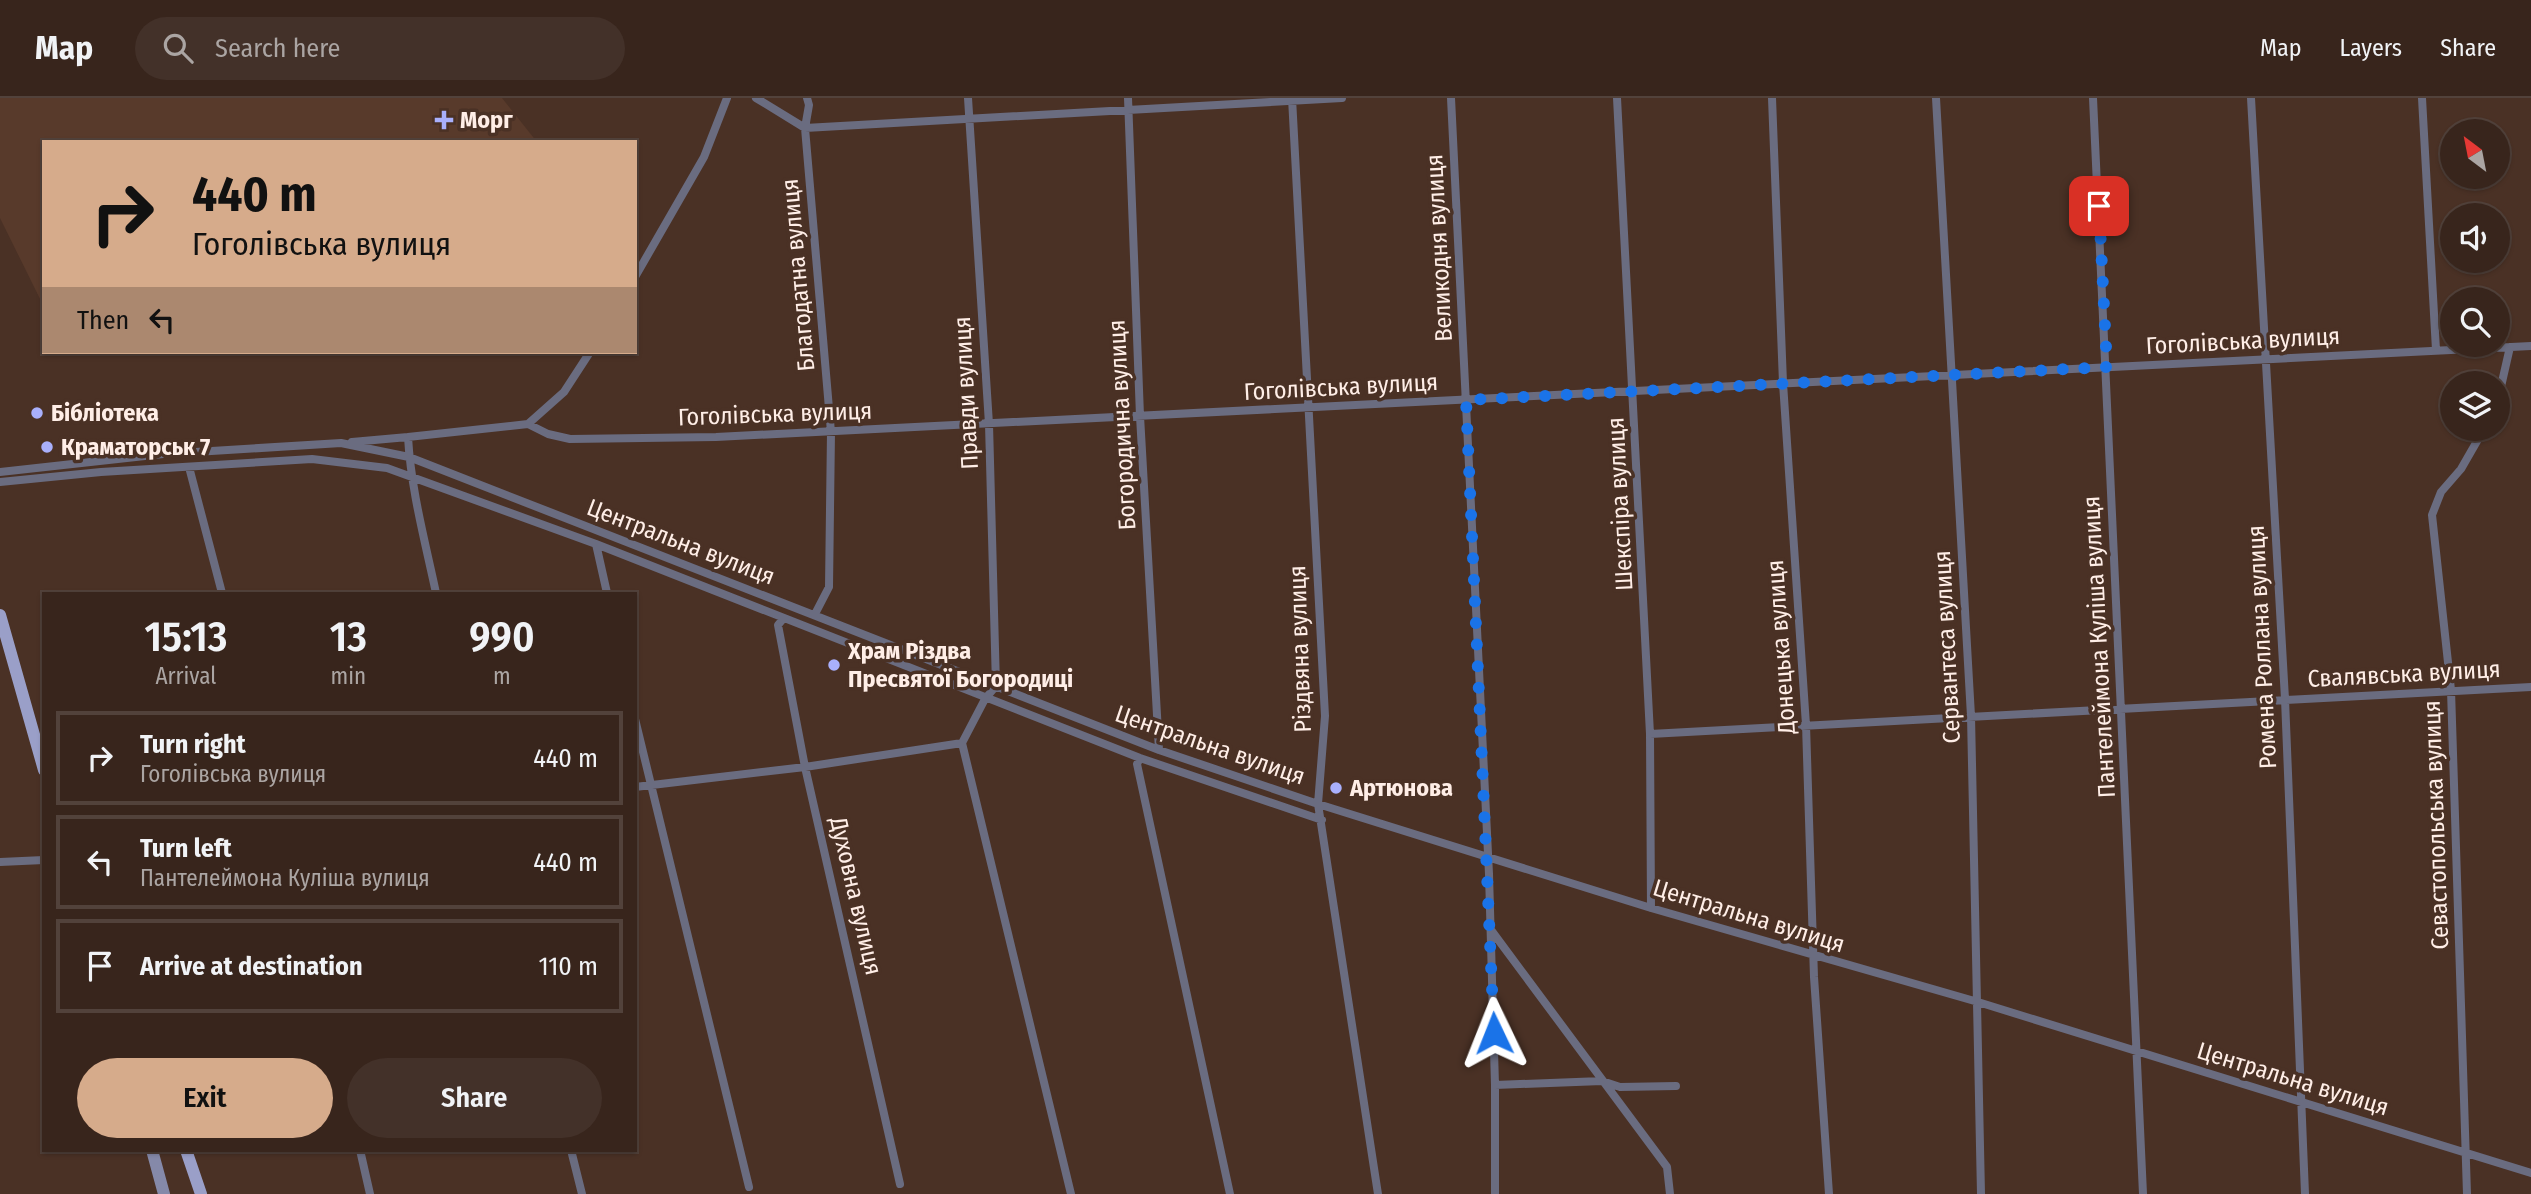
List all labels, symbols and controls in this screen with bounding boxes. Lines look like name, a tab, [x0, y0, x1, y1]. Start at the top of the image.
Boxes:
search box	[135, 17, 625, 80]
text: Map	[35, 28, 93, 68]
icon: search	[159, 29, 197, 67]
text: Search here	[215, 33, 340, 64]
text: Map	[2260, 34, 2302, 62]
text: Layers	[2340, 34, 2402, 62]
text: Share	[2440, 34, 2496, 62]
place label: Морг	[460, 106, 513, 134]
marker: Морг	[434, 110, 454, 130]
north arrow	[2440, 119, 2510, 189]
map controls	[2440, 119, 2510, 441]
street label: Великодня вулиця	[1420, 153, 1458, 343]
text: 440 m	[192, 165, 317, 224]
icon: right	[77, 168, 168, 259]
pin	[2069, 176, 2129, 236]
street label: Благодатна вулиця	[776, 178, 820, 372]
icon: arrive	[2080, 187, 2118, 225]
button: sound	[2440, 203, 2510, 273]
text: Гоголівська вулиця	[192, 225, 451, 263]
button: search	[2440, 287, 2510, 357]
icon: left	[143, 301, 181, 339]
text: Then	[77, 305, 129, 336]
street label: Правди вулиця	[948, 316, 984, 470]
street label: Богородична вулиця	[1103, 319, 1141, 531]
street label: Гоголівська вулиця	[2145, 322, 2341, 360]
street label: Гоголівська вулиця	[1243, 368, 1439, 406]
button: layers	[2440, 371, 2510, 441]
street label: Гоголівська вулиця	[677, 397, 873, 431]
place label: Бібліотека	[51, 399, 159, 427]
marker: Бібліотека	[29, 405, 45, 421]
street label: Шекспіра вулиця	[1601, 417, 1639, 591]
place label: Краматорськ 7	[61, 433, 210, 461]
marker: Краматорськ 7	[39, 439, 55, 455]
street label: Центральна вулиця	[583, 493, 779, 591]
street label: Пантелеймона Куліша вулиця	[2077, 495, 2121, 799]
street label: Ромена Роллана вулиця	[2242, 524, 2282, 770]
street label: Сервантеса вулиця	[1928, 550, 1966, 744]
street label: Донецька вулиця	[1761, 559, 1801, 736]
street label: Різдвяна вулиця	[1283, 565, 1317, 733]
text: 15:13	[144, 612, 227, 662]
text: 13	[330, 612, 367, 662]
text: 990	[469, 612, 535, 662]
place label: Храм Різдва Пресвятої Богородиці	[847, 637, 1073, 693]
street label: Свалявська вулиця	[2307, 655, 2501, 693]
marker: Храм Різдва Пресвятої Богородиці	[826, 657, 842, 673]
text: Arrival	[155, 662, 216, 690]
text: min	[331, 662, 366, 690]
text: m	[493, 662, 511, 690]
street label: Центральна вулиця	[1111, 699, 1309, 791]
street label: Севастопольська вулиця	[2418, 700, 2454, 950]
text: Turn right	[140, 729, 246, 760]
icon: right	[81, 739, 119, 777]
text: 440 m	[533, 743, 598, 774]
text: Гоголівська вулиця	[140, 760, 326, 788]
place label: Артюнова	[1349, 774, 1453, 802]
marker: Артюнова	[1328, 780, 1344, 796]
street label: Духовна вулиця	[824, 813, 888, 978]
text: Turn left	[140, 833, 232, 864]
icon: left	[81, 843, 119, 881]
text: 440 m	[533, 847, 598, 878]
text: Пантелеймона Куліша вулиця	[140, 864, 430, 892]
street label: Центральна вулиця	[1650, 874, 1848, 958]
icon: arrive	[81, 947, 119, 985]
text: Arrive at destination	[140, 951, 363, 982]
text: 110 m	[538, 951, 598, 982]
position arrow	[1457, 996, 1531, 1070]
street label: Центральна вулиця	[2194, 1037, 2392, 1121]
button: Exit	[77, 1058, 333, 1138]
button: Share	[347, 1058, 602, 1138]

